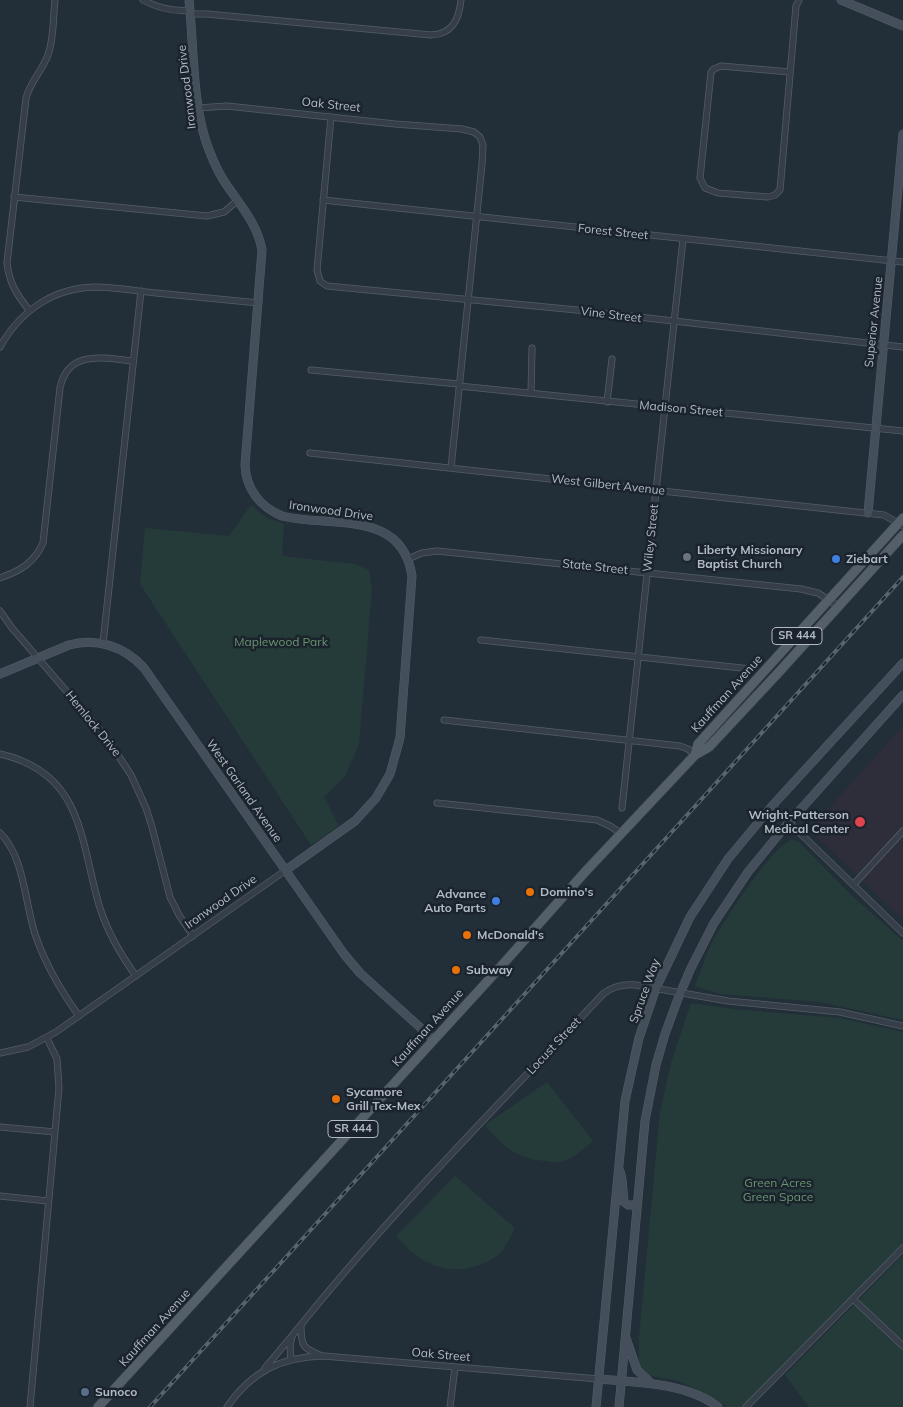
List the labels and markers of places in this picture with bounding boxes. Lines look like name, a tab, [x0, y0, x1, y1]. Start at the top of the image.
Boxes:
place label: Liberty Missionary Baptist Church	[697, 543, 802, 571]
marker: Liberty Missionary Baptist Church	[681, 551, 693, 563]
place label: Ziebart	[846, 552, 887, 566]
marker: Ziebart	[830, 553, 842, 565]
place label: Wright-Patterson Medical Center	[749, 808, 849, 836]
marker: Wright-Patterson Medical Center	[853, 815, 867, 829]
place label: Domino's	[540, 885, 593, 899]
marker: Domino's	[524, 886, 536, 898]
place label: Advance Auto Parts	[424, 887, 486, 915]
marker: Advance Auto Parts	[490, 895, 502, 907]
place label: McDonald's	[477, 928, 544, 942]
marker: McDonald's	[461, 929, 473, 941]
place label: Subway	[466, 963, 513, 977]
marker: Subway	[450, 964, 462, 976]
place label: Sycamore Grill Tex-Mex	[346, 1085, 420, 1113]
marker: Sycamore Grill Tex-Mex	[330, 1093, 342, 1105]
place label: Sunoco	[95, 1385, 137, 1399]
marker: Sunoco	[79, 1386, 91, 1398]

